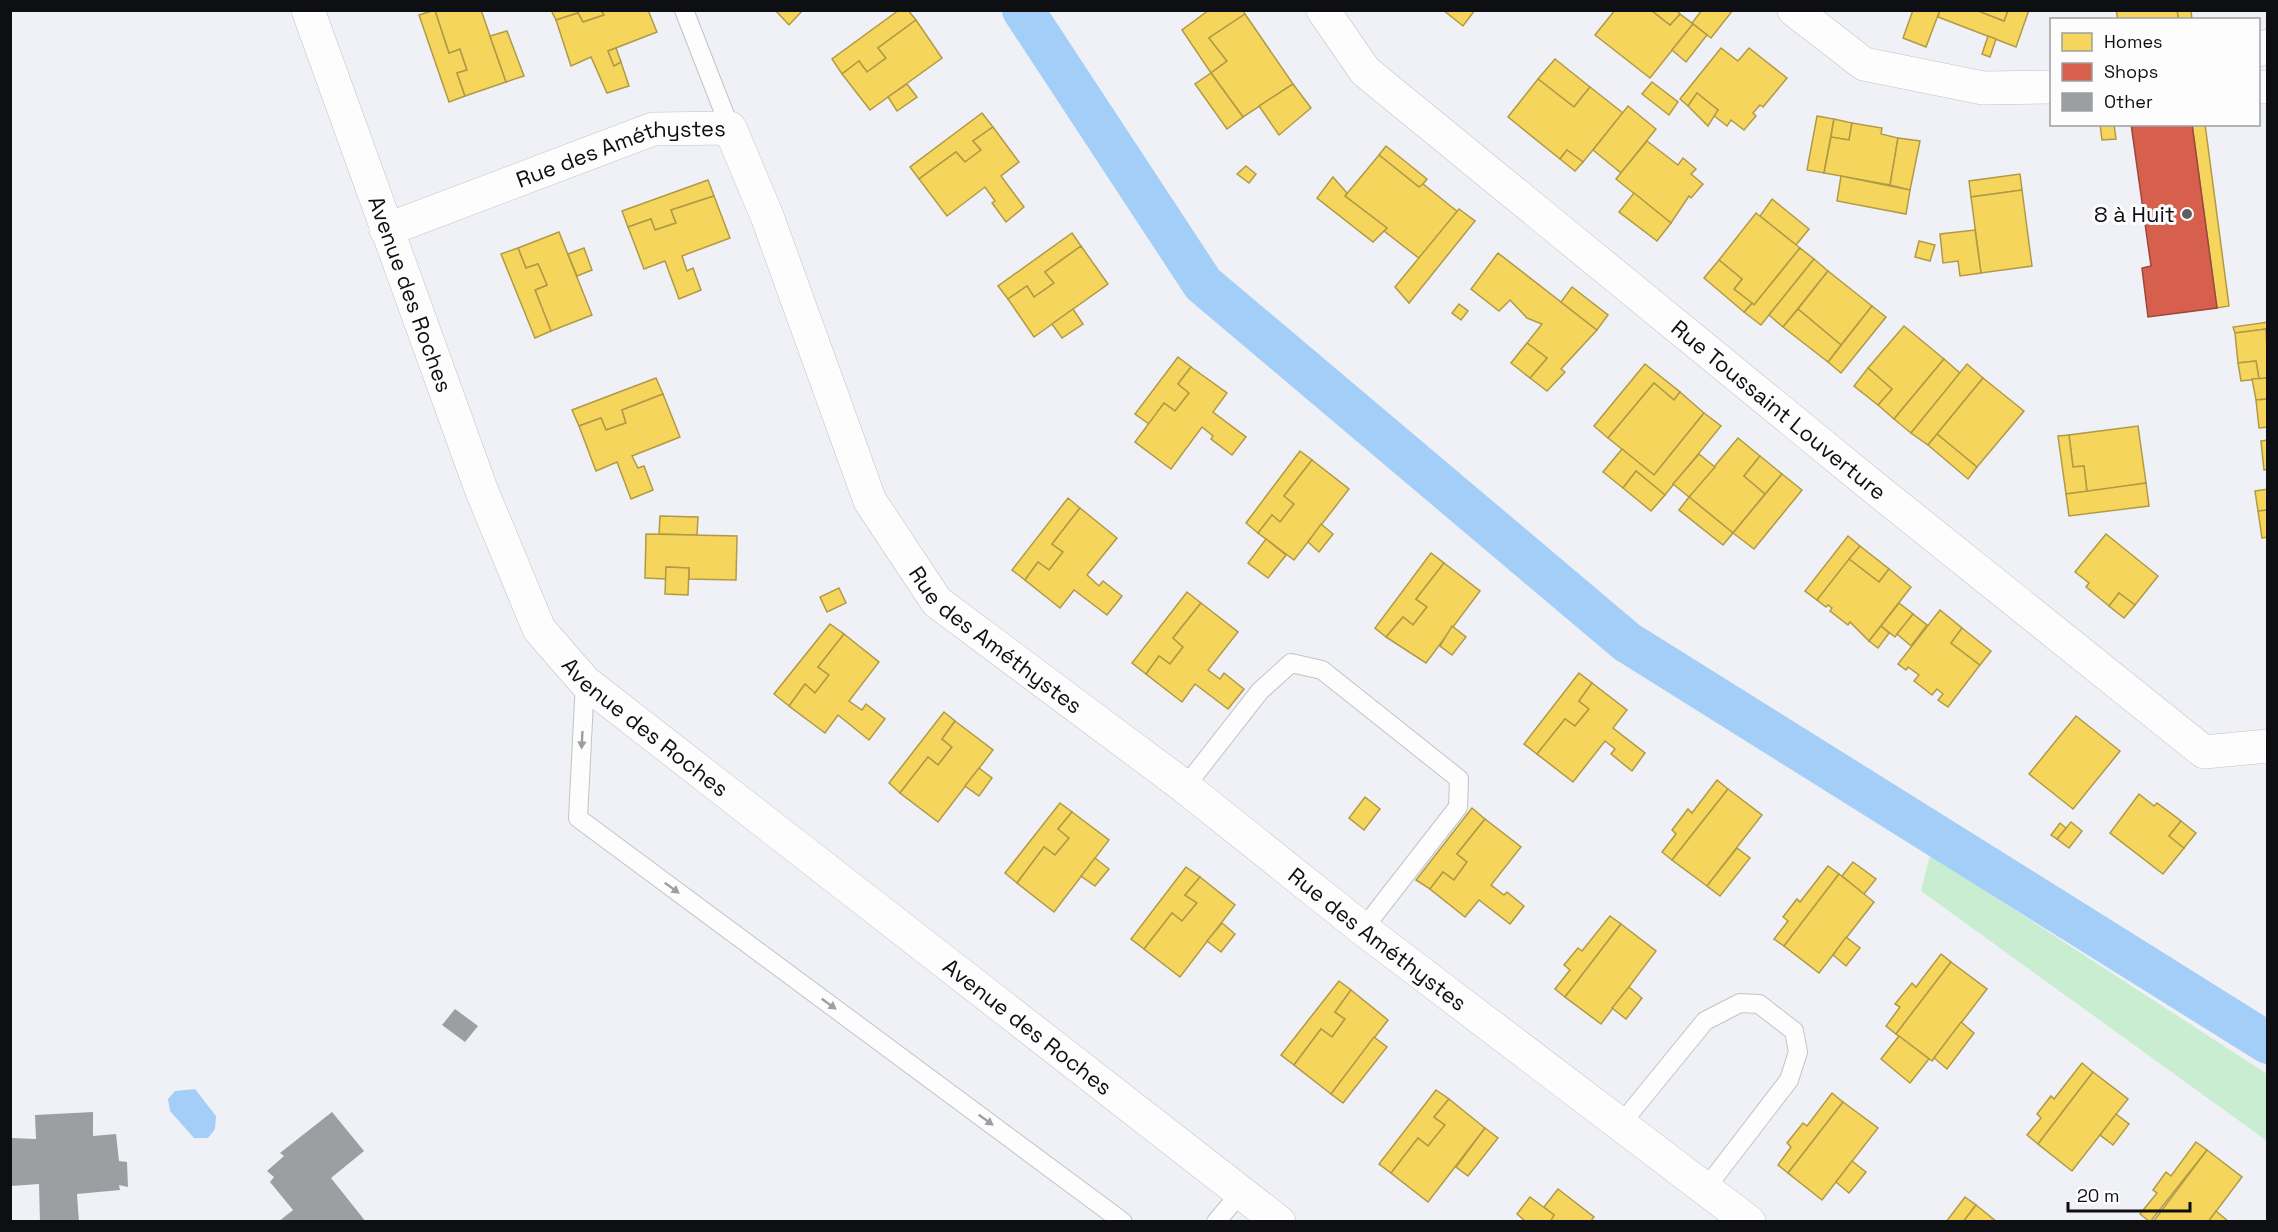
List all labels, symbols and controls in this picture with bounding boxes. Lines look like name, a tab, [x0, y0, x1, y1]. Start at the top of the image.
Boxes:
legend	[2050, 18, 2260, 126]
text: Homes	[2104, 30, 2163, 53]
text: Shops	[2104, 60, 2158, 83]
text: Other	[2104, 90, 2153, 113]
street label: Rue des Améthystes	[512, 114, 726, 194]
street label: Avenue des Roches	[362, 192, 459, 396]
place label: 8 à Huit	[2094, 200, 2175, 228]
marker: 8 à Huit	[2180, 207, 2194, 221]
street label: Rue Toussaint Louverture	[1666, 314, 1892, 506]
street label: Rue des Améthystes	[903, 561, 1088, 720]
street label: Avenue des Roches	[556, 651, 734, 803]
one-way arrow	[578, 731, 587, 750]
street label: Rue des Améthystes	[1283, 861, 1472, 1017]
one-way arrow	[664, 881, 680, 894]
street label: Avenue des Roches	[938, 952, 1118, 1101]
one-way arrow	[821, 997, 836, 1009]
one-way arrow	[978, 1113, 993, 1125]
scale bar	[2068, 1175, 2190, 1213]
text: 20 m	[2077, 1184, 2120, 1207]

